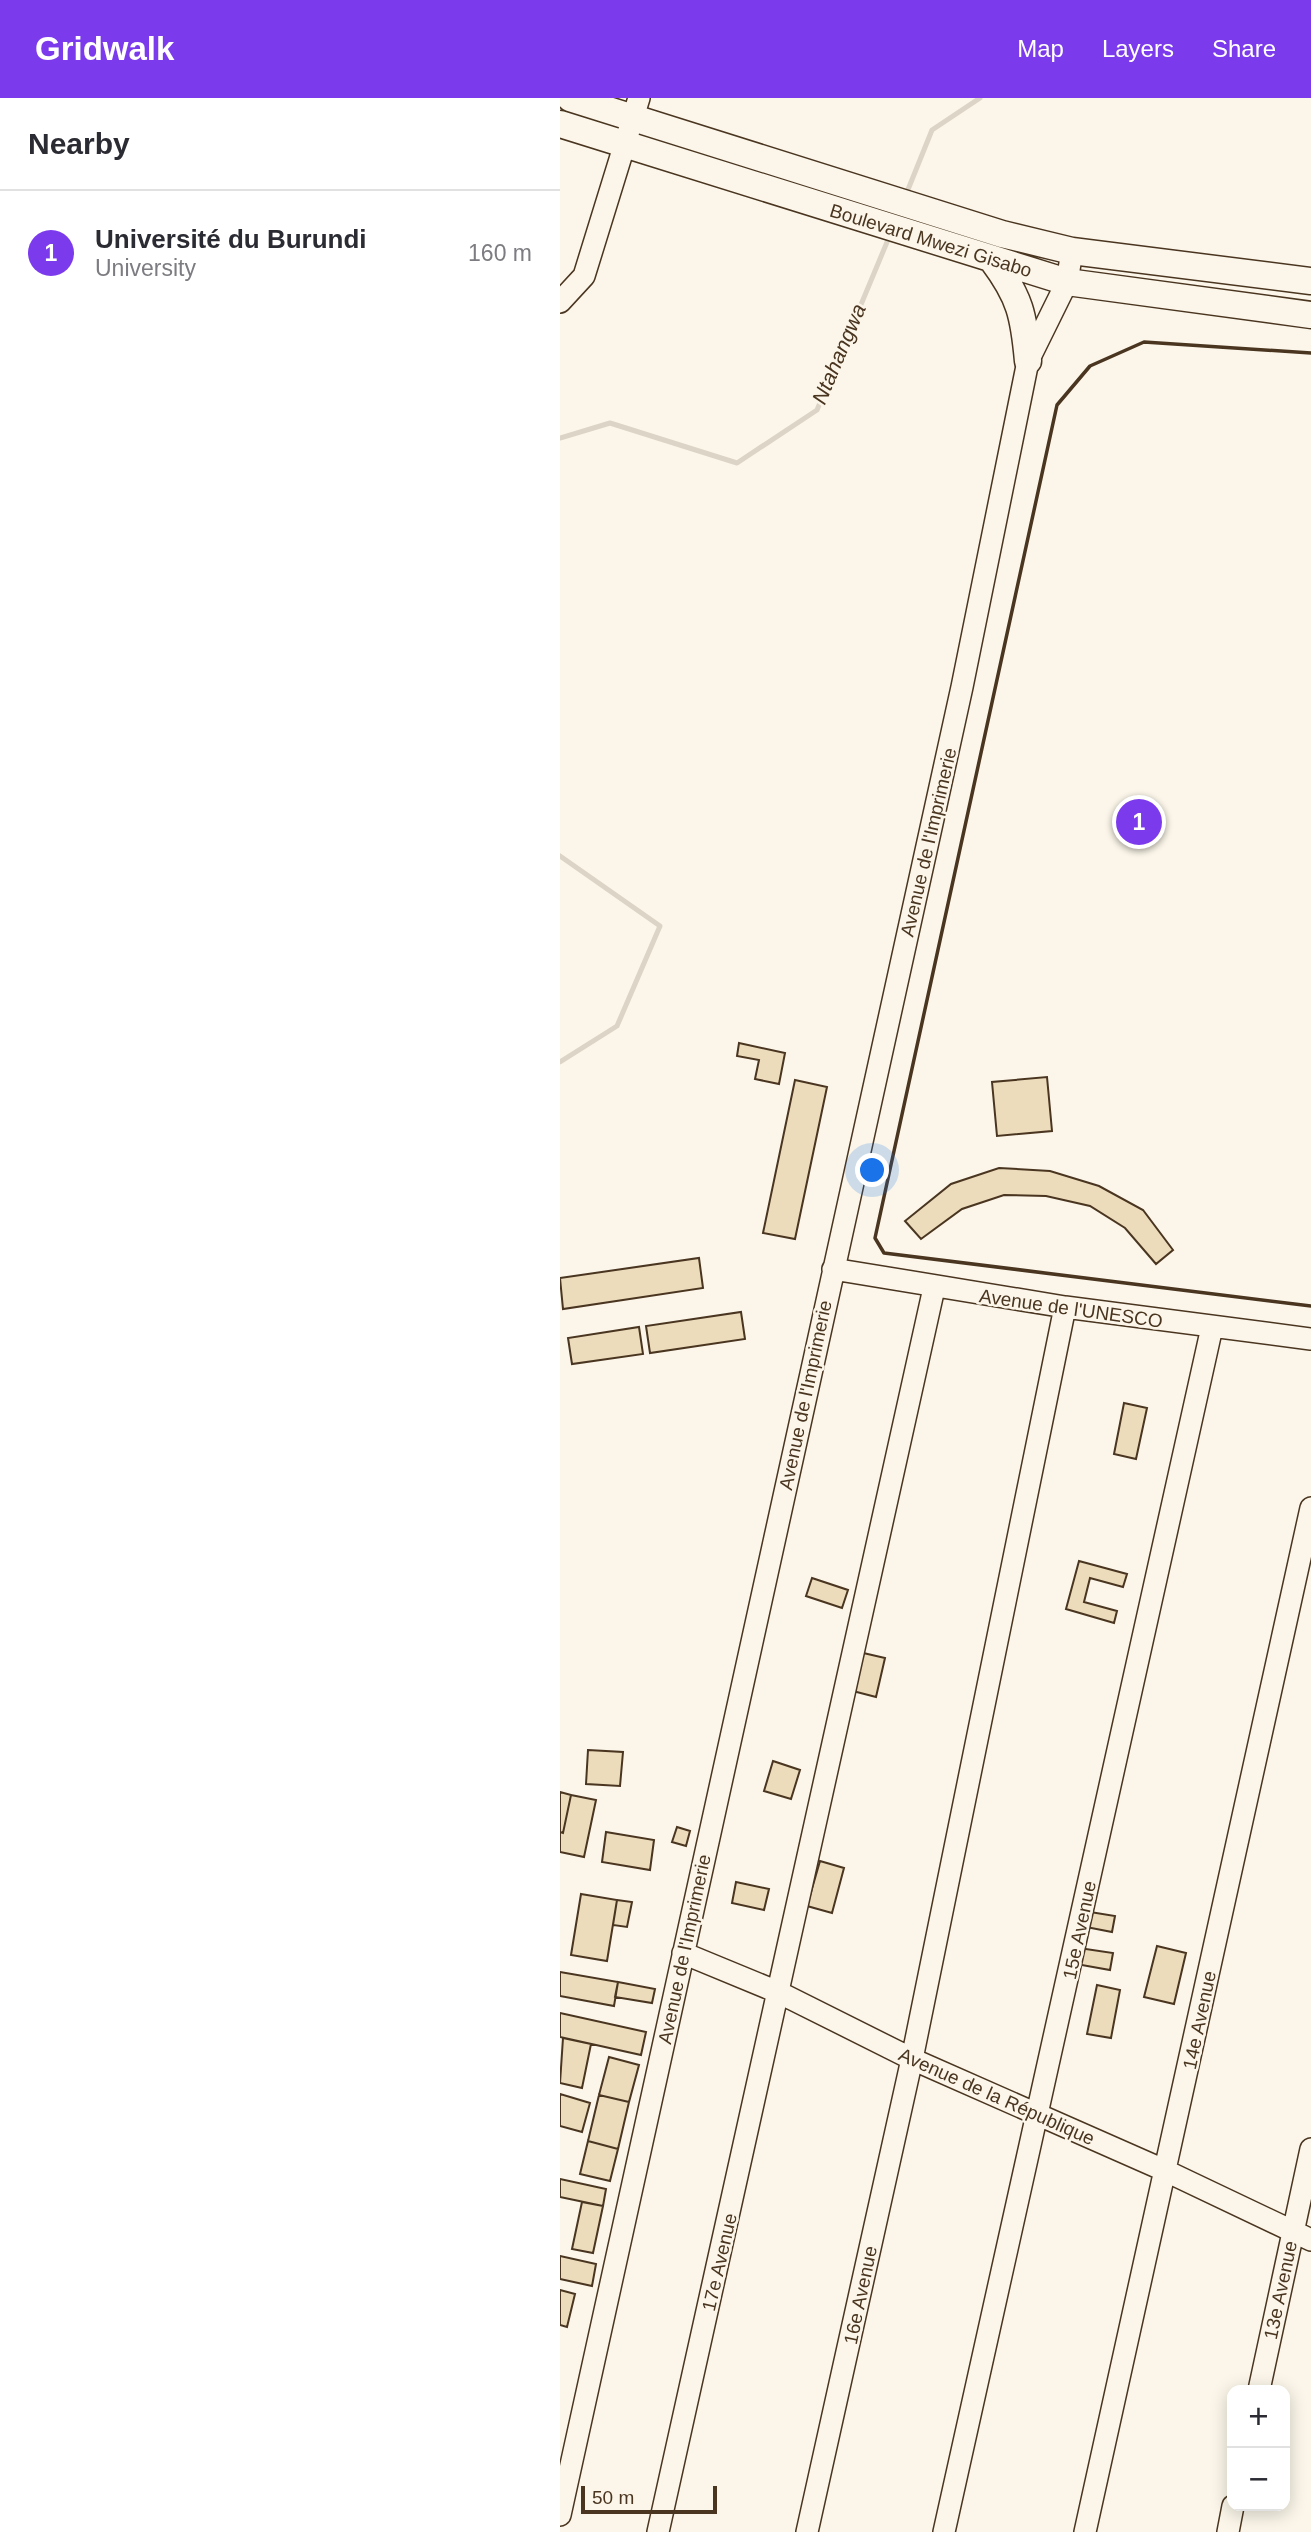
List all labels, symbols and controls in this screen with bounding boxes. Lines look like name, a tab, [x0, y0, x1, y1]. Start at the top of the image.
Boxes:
text: Gridwalk	[35, 30, 174, 67]
text: Map	[1017, 35, 1064, 62]
text: Layers	[1102, 35, 1174, 62]
text: Share	[1212, 35, 1276, 62]
text: Nearby	[28, 127, 130, 160]
street label: Boulevard Mwezi Gisabo	[827, 200, 1034, 281]
text: Université du Burundi	[95, 224, 367, 254]
text: 1	[45, 240, 57, 266]
text: 160 m	[468, 240, 532, 266]
text: University	[95, 255, 196, 281]
water label: Ntahangwa	[807, 300, 870, 407]
street label: Avenue de l'Imprimerie	[897, 746, 960, 939]
pin: 1	[1116, 796, 1162, 848]
your location	[855, 1153, 889, 1187]
street label: Avenue de l'UNESCO	[978, 1285, 1164, 1332]
street label: Avenue de l'Imprimerie	[775, 1298, 836, 1492]
street label: Avenue de l'Imprimerie	[654, 1852, 715, 2046]
street label: 15e Avenue	[1059, 1879, 1100, 1981]
street label: 14e Avenue	[1179, 1969, 1220, 2071]
street label: Avenue de la République	[896, 2044, 1098, 2149]
street label: 17e Avenue	[698, 2211, 741, 2313]
street label: 13e Avenue	[1260, 2239, 1301, 2341]
street label: 16e Avenue	[840, 2244, 881, 2346]
map controls	[1227, 2385, 1290, 2511]
button: +	[1227, 2385, 1290, 2448]
button: −	[1227, 2448, 1290, 2511]
scale bar	[581, 2483, 718, 2515]
text: 50 m	[592, 2487, 634, 2508]

